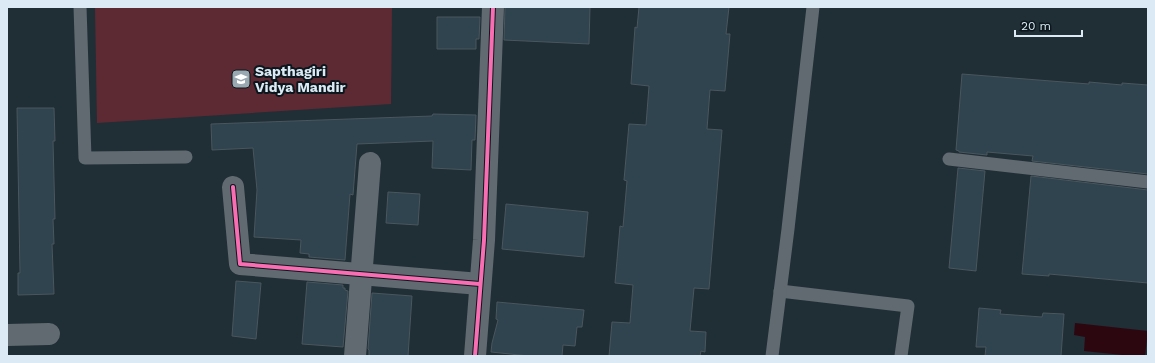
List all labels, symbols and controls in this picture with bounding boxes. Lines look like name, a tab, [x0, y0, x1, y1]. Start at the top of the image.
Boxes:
scale bar	[1015, 12, 1082, 38]
text: 20 m	[1021, 19, 1051, 33]
place label: Sapthagiri Vidya Mandir	[255, 63, 346, 95]
school or university icon: Sapthagiri Vidya Mandir	[230, 68, 252, 90]

